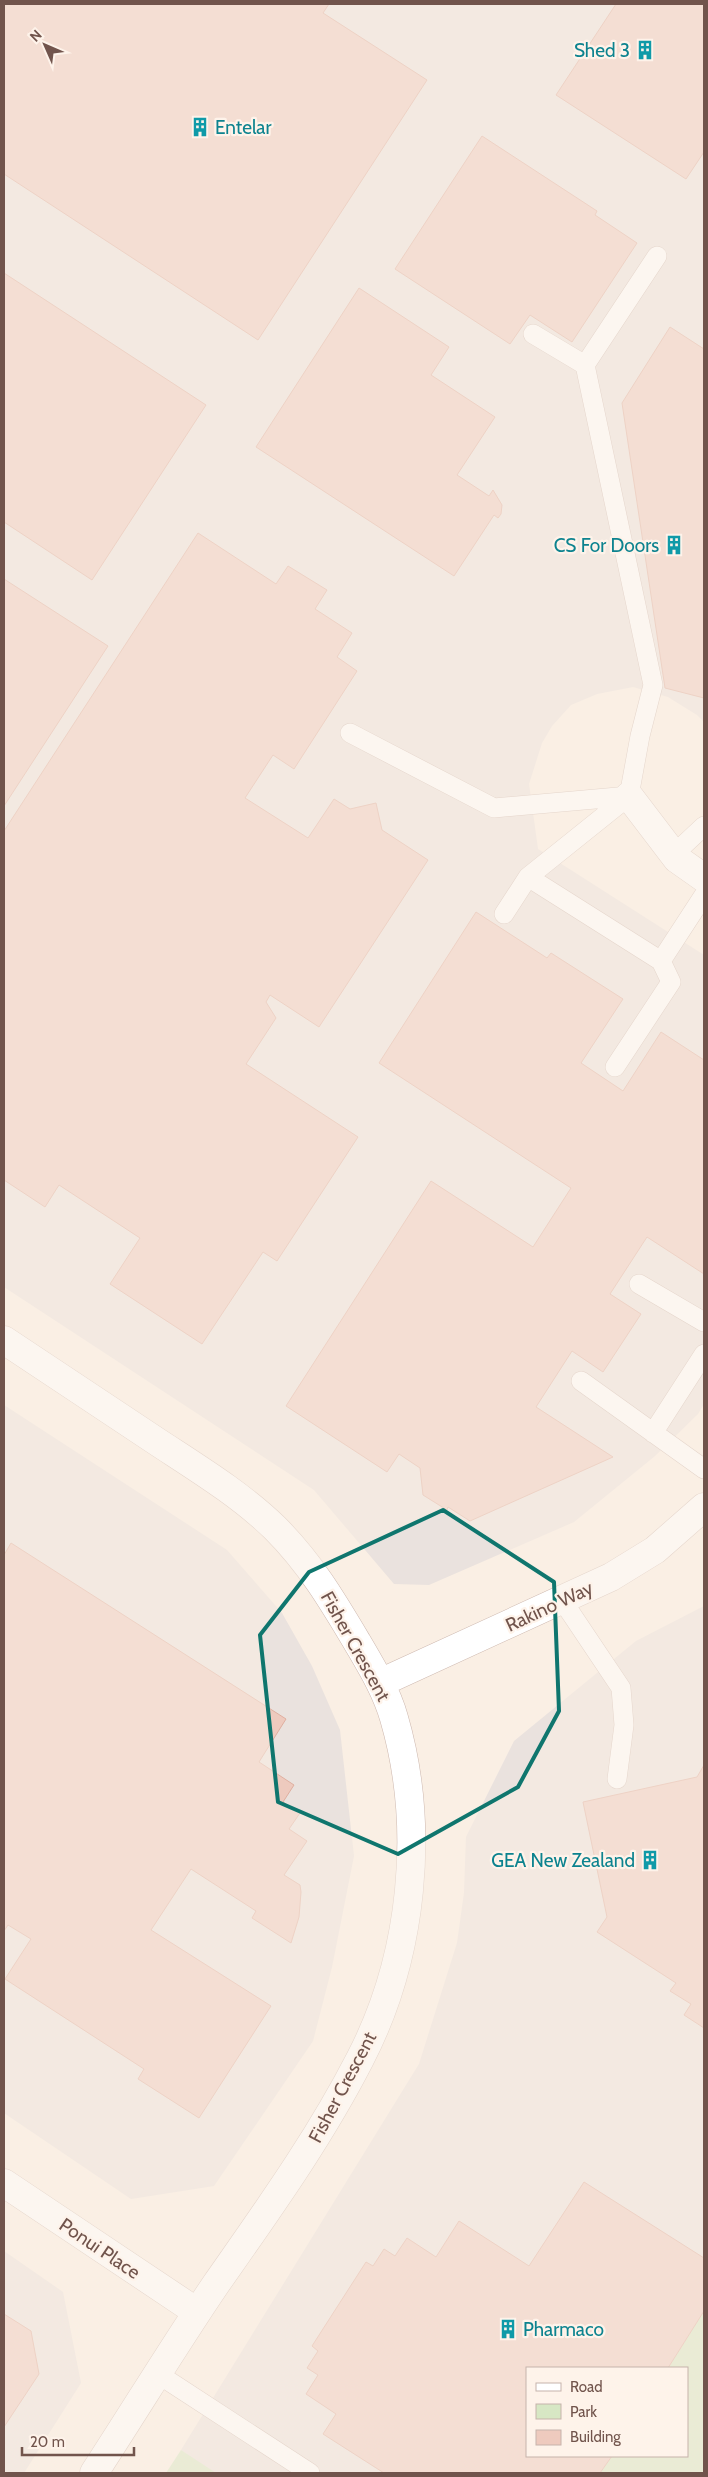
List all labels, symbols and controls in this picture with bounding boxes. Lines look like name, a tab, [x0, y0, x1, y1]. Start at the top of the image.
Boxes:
north arrow	[20, 20, 70, 70]
text: N	[26, 26, 46, 46]
place label: Shed 3	[574, 39, 630, 62]
building icon: Shed 3	[634, 39, 656, 61]
building icon: Entelar	[189, 116, 211, 138]
place label: Entelar	[215, 116, 272, 139]
place label: CS For Doors	[554, 534, 659, 557]
building icon: CS For Doors	[663, 534, 685, 556]
street label: Rakino Way	[502, 1576, 597, 1637]
street label: Fisher Crescent	[316, 1587, 395, 1706]
place label: GEA New Zealand	[491, 1849, 635, 1872]
building icon: GEA New Zealand	[639, 1849, 661, 1871]
street label: Fisher Crescent	[304, 2027, 382, 2147]
street label: Ponui Place	[55, 2213, 145, 2284]
building icon: Pharmaco	[497, 2318, 519, 2340]
place label: Pharmaco	[523, 2318, 604, 2341]
legend	[526, 2367, 688, 2457]
text: Road	[570, 2378, 603, 2396]
text: Park	[570, 2403, 597, 2421]
scale bar	[22, 2424, 135, 2456]
text: Building	[570, 2428, 621, 2446]
text: 20 m	[30, 2433, 65, 2451]

